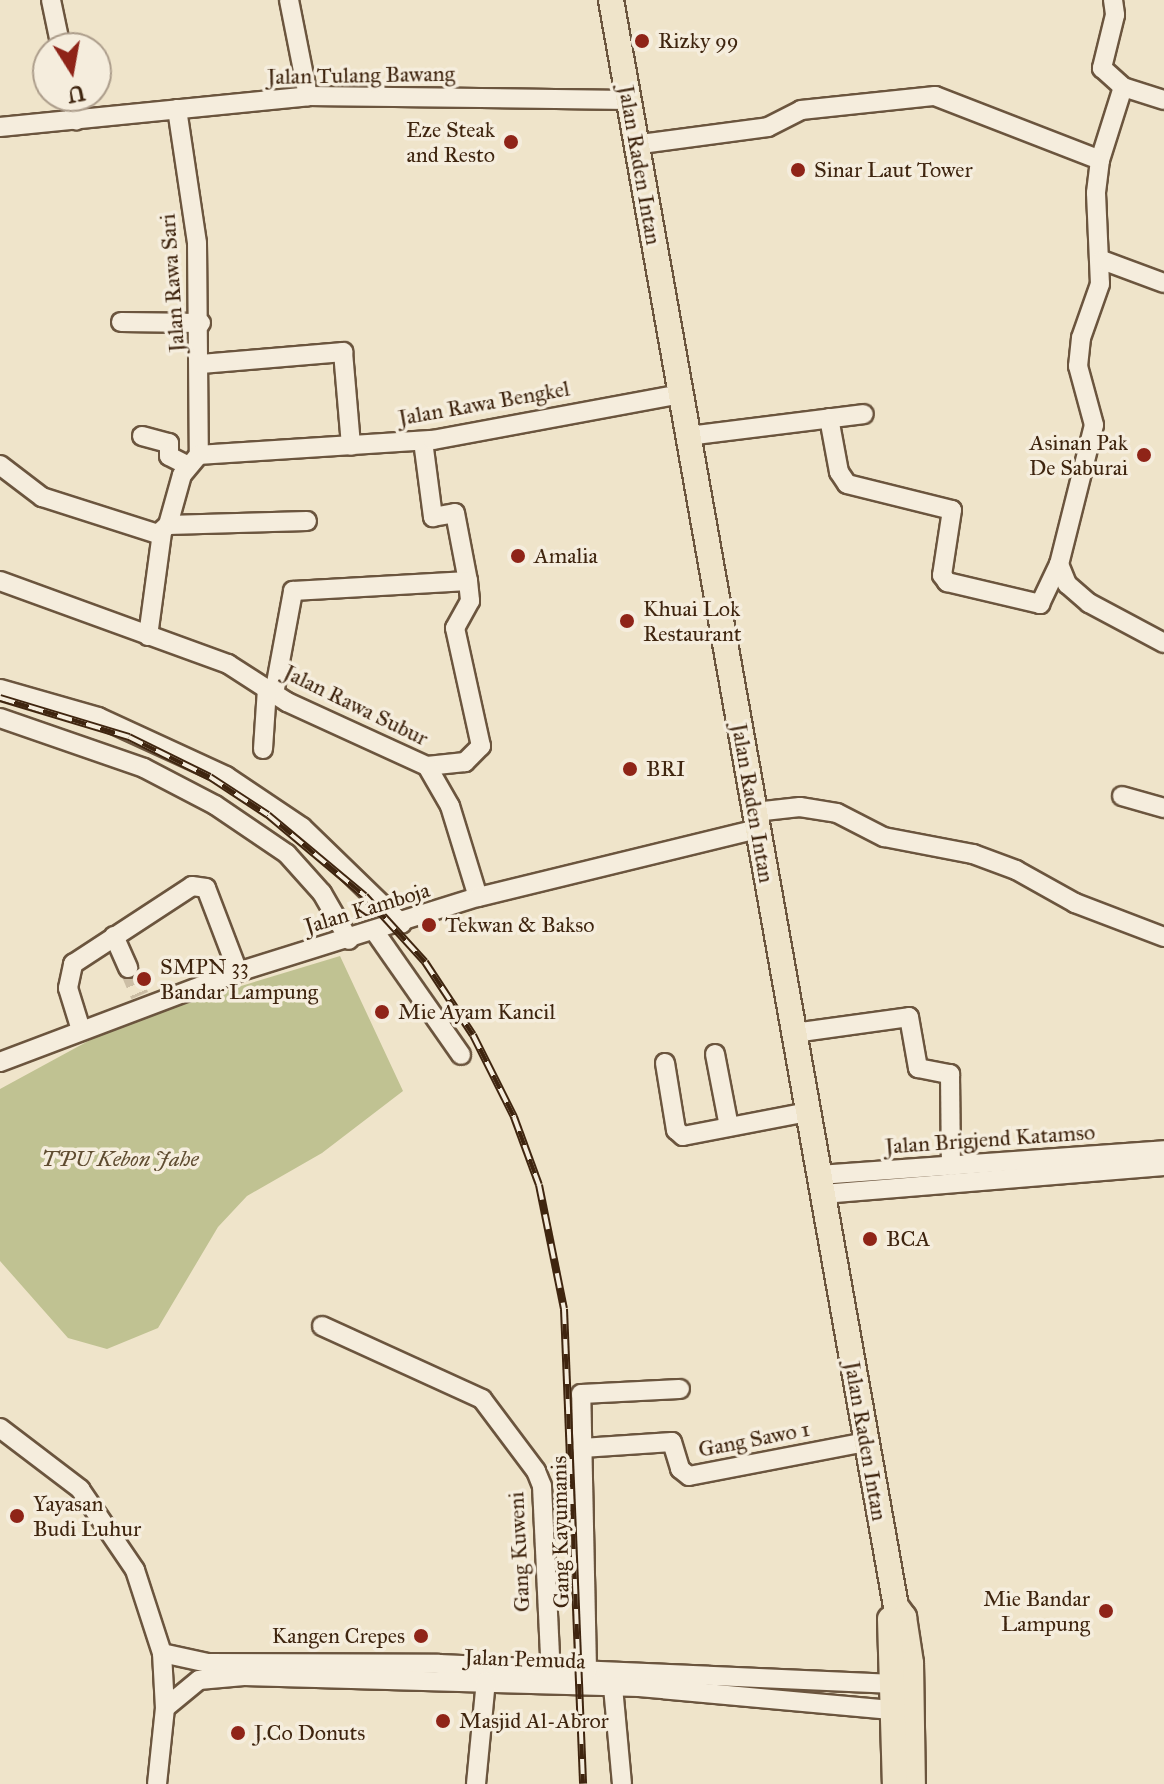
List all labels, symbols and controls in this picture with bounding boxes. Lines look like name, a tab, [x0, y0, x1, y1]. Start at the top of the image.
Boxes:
place label: Rizky 99	[658, 28, 739, 54]
north arrow	[32, 32, 112, 112]
marker: Rizky 99	[633, 32, 651, 50]
street label: Jalan Tulang Bawang	[267, 60, 455, 90]
text: U	[65, 79, 87, 109]
street label: Jalan Raden Intan	[613, 83, 667, 247]
place label: Eze Steak and Resto	[406, 116, 495, 168]
marker: Eze Steak and Resto	[502, 133, 520, 151]
place label: Sinar Laut Tower	[814, 157, 973, 183]
marker: Sinar Laut Tower	[789, 161, 807, 179]
street label: Jalan Rawa Sari	[154, 213, 190, 353]
street label: Jalan Rawa Bengkel	[396, 375, 572, 431]
place label: Asinan Pak De Saburai	[1029, 429, 1128, 480]
marker: Asinan Pak De Saburai	[1135, 446, 1153, 464]
place label: Amalia	[534, 543, 598, 569]
marker: Amalia	[509, 547, 527, 565]
place label: Khuai Lok Restaurant	[643, 595, 741, 646]
marker: Khuai Lok Restaurant	[618, 612, 636, 630]
street label: Jalan Rawa Subur	[279, 659, 433, 751]
street label: Jalan Raden Intan	[726, 721, 780, 885]
place label: BRI	[646, 756, 685, 782]
marker: BRI	[621, 760, 639, 778]
street label: Jalan Kamboja	[301, 876, 433, 940]
place label: Tekwan & Bakso	[445, 912, 595, 938]
marker: Tekwan & Bakso	[420, 916, 438, 934]
place label: SMPN 33 Bandar Lampung	[160, 953, 318, 1004]
marker: SMPN 33 Bandar Lampung	[135, 970, 153, 988]
place label: Mie Ayam Kancil	[398, 999, 555, 1025]
marker: Mie Ayam Kancil	[373, 1003, 391, 1021]
street label: Jalan Brigjend Katamso	[884, 1118, 1096, 1160]
park label: TPU Kebon Jahe	[41, 1146, 199, 1172]
place label: BCA	[886, 1226, 930, 1252]
marker: BCA	[861, 1230, 879, 1248]
street label: Jalan Raden Intan	[839, 1359, 893, 1523]
street label: Gang Sawo 1	[696, 1415, 812, 1463]
street label: Gang Kayumanis	[545, 1455, 575, 1609]
place label: Yayasan Budi Luhur	[33, 1490, 141, 1542]
street label: Gang Kuweni	[503, 1491, 535, 1613]
marker: Yayasan Budi Luhur	[8, 1507, 26, 1525]
place label: Mie Bandar Lampung	[983, 1585, 1090, 1636]
marker: Mie Bandar Lampung	[1097, 1602, 1115, 1620]
place label: Kangen Crepes	[272, 1623, 405, 1649]
marker: Kangen Crepes	[412, 1627, 430, 1645]
street label: Jalan Pemuda	[464, 1644, 586, 1674]
place label: Masjid Al-Abror	[459, 1708, 609, 1734]
marker: Masjid Al-Abror	[434, 1712, 452, 1730]
place label: J.Co Donuts	[254, 1720, 365, 1746]
marker: J.Co Donuts	[229, 1724, 247, 1742]

